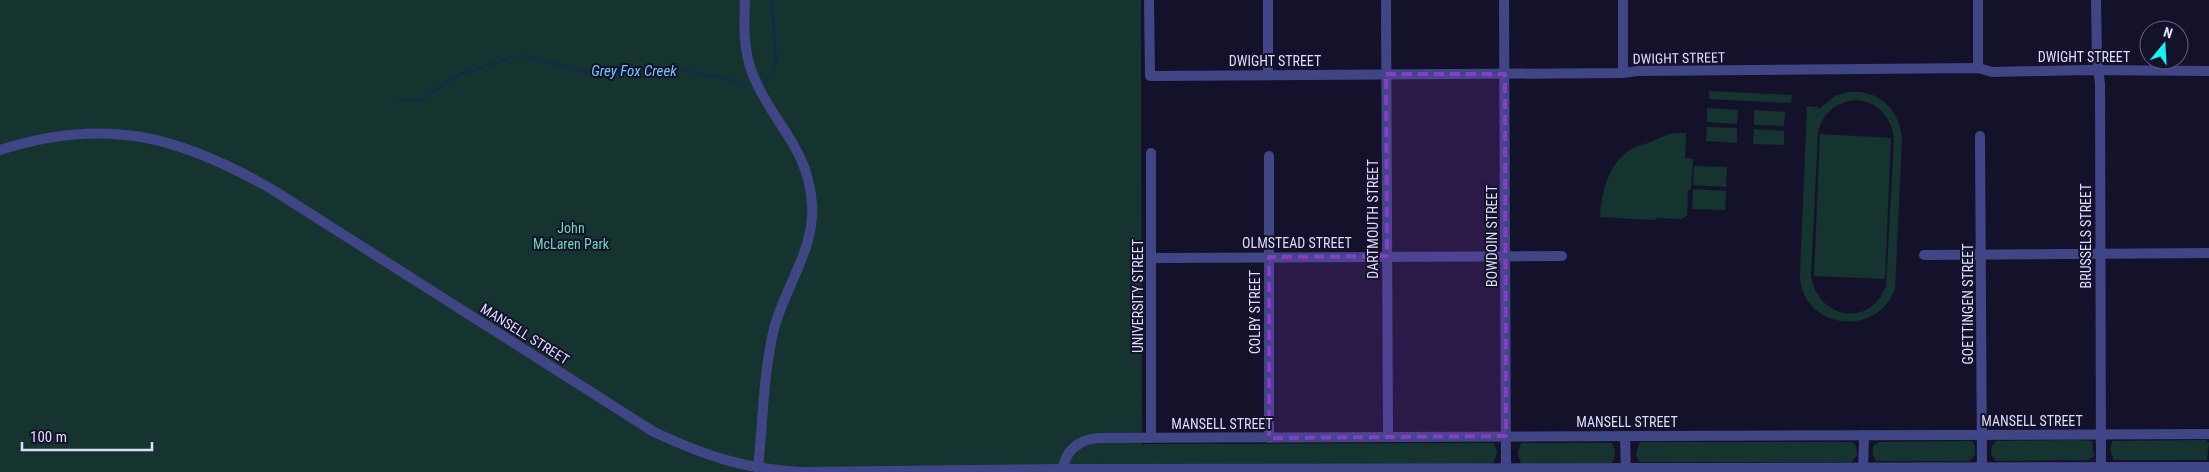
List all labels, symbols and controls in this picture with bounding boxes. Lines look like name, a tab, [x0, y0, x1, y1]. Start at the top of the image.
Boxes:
north arrow	[2139, 20, 2189, 70]
text: N	[2161, 24, 2175, 42]
street label: DWIGHT STREET	[1633, 49, 1725, 67]
street label: DWIGHT STREET	[2038, 49, 2130, 65]
street label: DWIGHT STREET	[1229, 53, 1321, 69]
water label: Grey Fox Creek	[591, 62, 677, 80]
street label: DARTMOUTH STREET	[1365, 159, 1381, 279]
street label: BRUSSELS STREET	[2078, 184, 2094, 288]
street label: BOWDOIN STREET	[1484, 185, 1500, 287]
park label: John McLaren Park	[533, 220, 610, 252]
street label: OLMSTEAD STREET	[1242, 235, 1352, 251]
street label: UNIVERSITY STREET	[1130, 239, 1146, 353]
street label: GOETTINGEN STREET	[1960, 243, 1976, 365]
street label: COLBY STREET	[1247, 270, 1263, 354]
street label: MANSELL STREET	[478, 300, 572, 368]
street label: MANSELL STREET	[1981, 413, 2083, 429]
street label: MANSELL STREET	[1576, 414, 1678, 430]
street label: MANSELL STREET	[1171, 416, 1273, 432]
scale bar	[22, 420, 152, 452]
text: 100 m	[30, 428, 67, 446]

